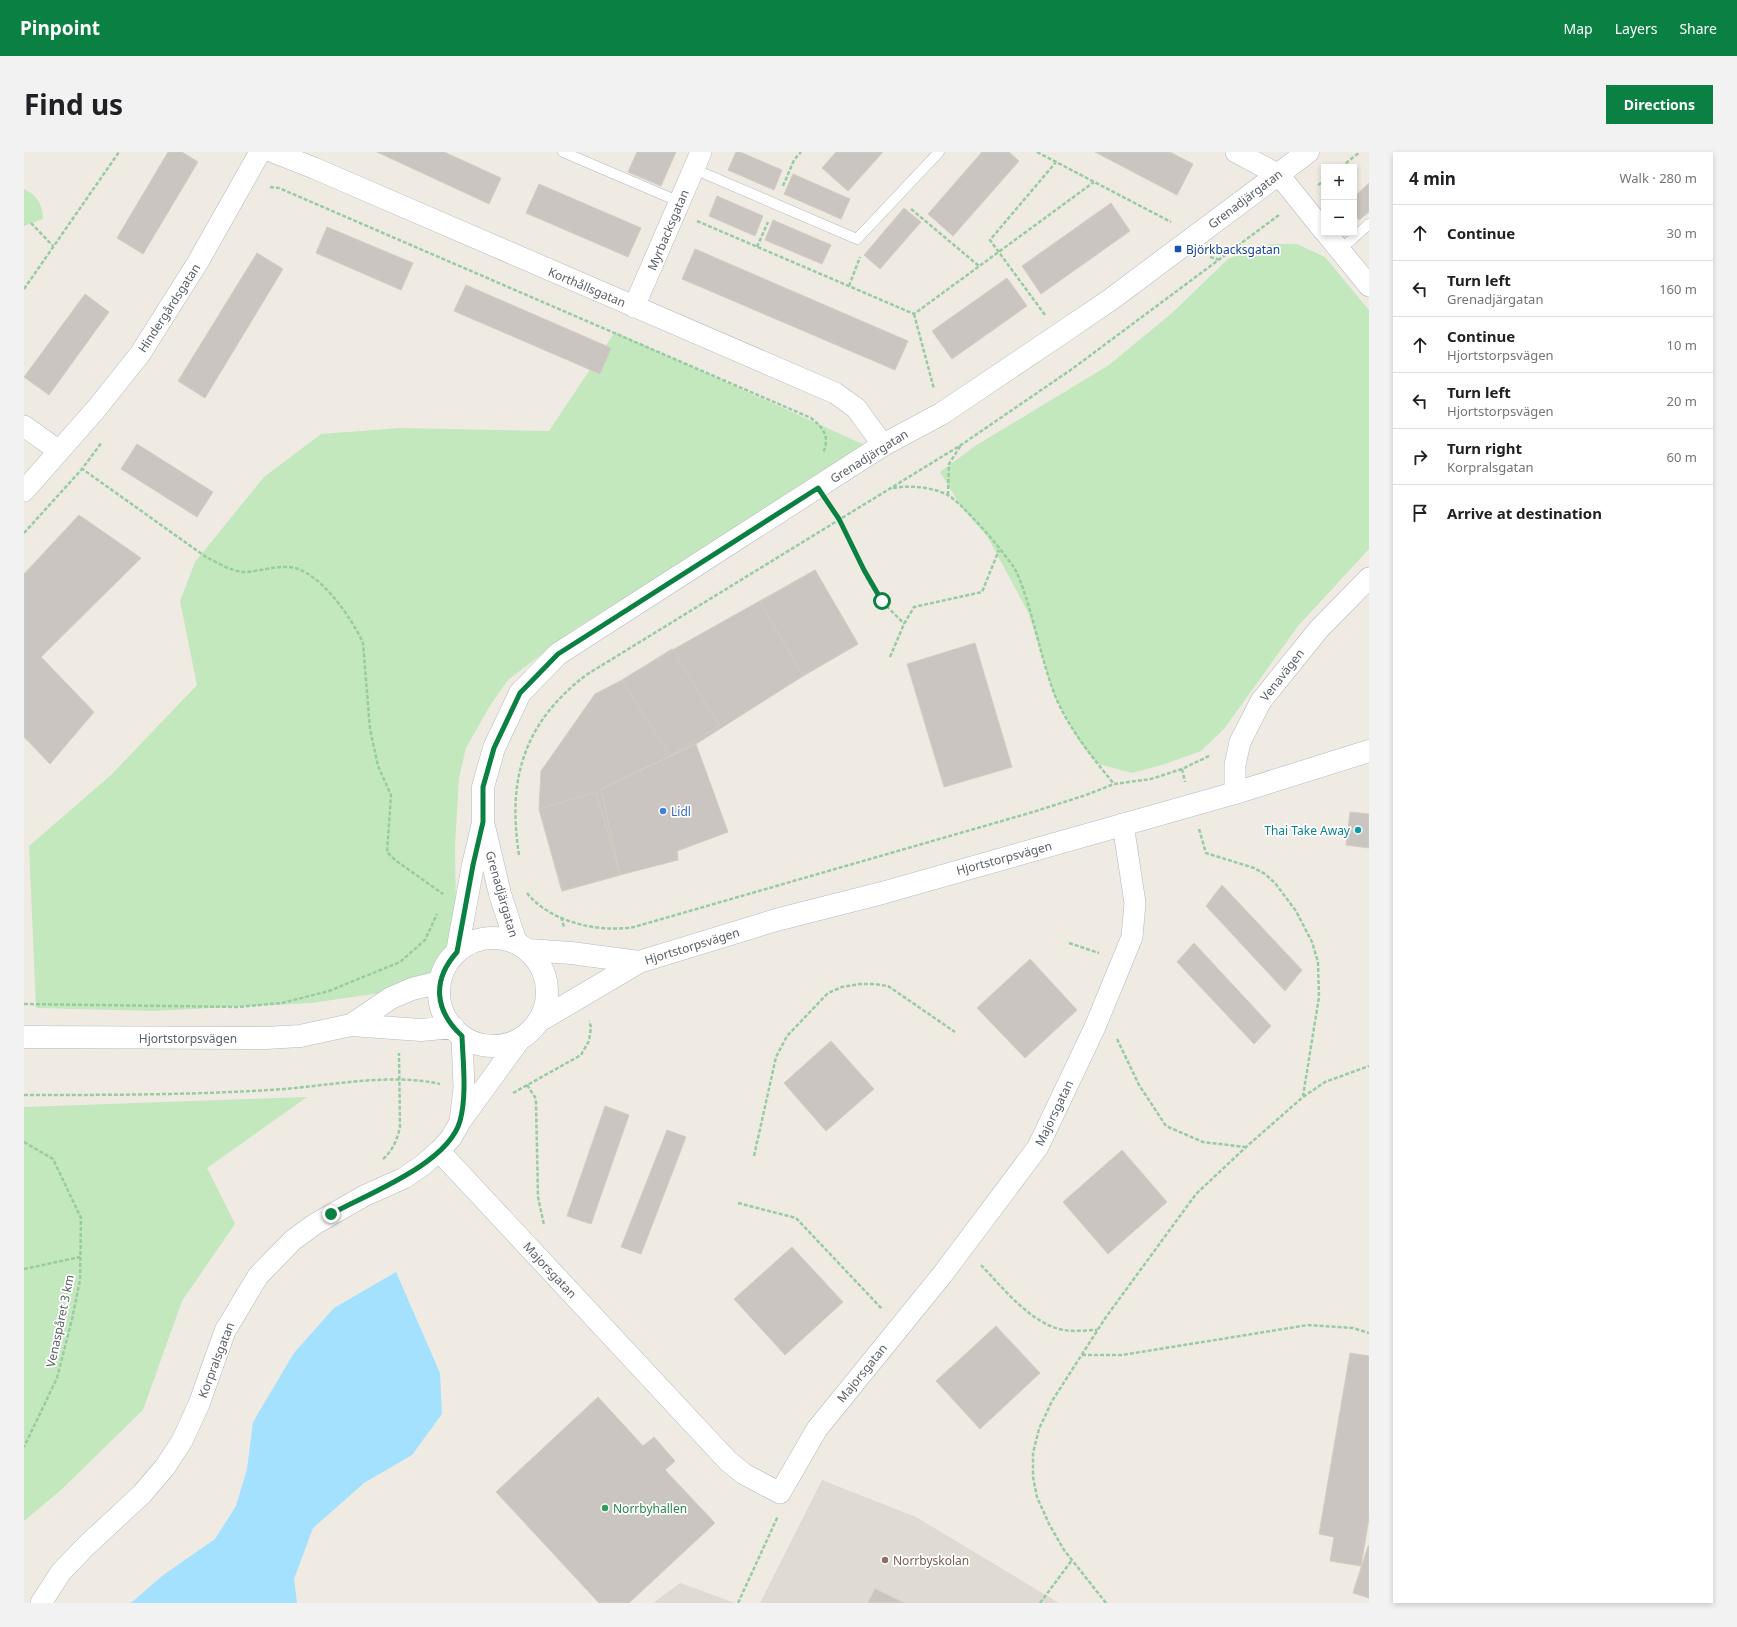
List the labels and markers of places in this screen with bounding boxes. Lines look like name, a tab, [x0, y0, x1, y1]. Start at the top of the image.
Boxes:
place label: Björkbacksgatan	[1186, 241, 1280, 258]
marker: Björkbacksgatan	[1173, 244, 1183, 254]
place label: Lidl	[671, 803, 691, 820]
marker: Lidl	[658, 806, 668, 816]
place label: Thai Take Away	[1264, 822, 1351, 839]
marker: Thai Take Away	[1353, 825, 1363, 835]
place label: Norrbyhallen	[613, 1500, 687, 1517]
marker: Norrbyhallen	[600, 1503, 610, 1513]
place label: Norrbyskolan	[893, 1552, 969, 1569]
marker: Norrbyskolan	[880, 1555, 890, 1565]

